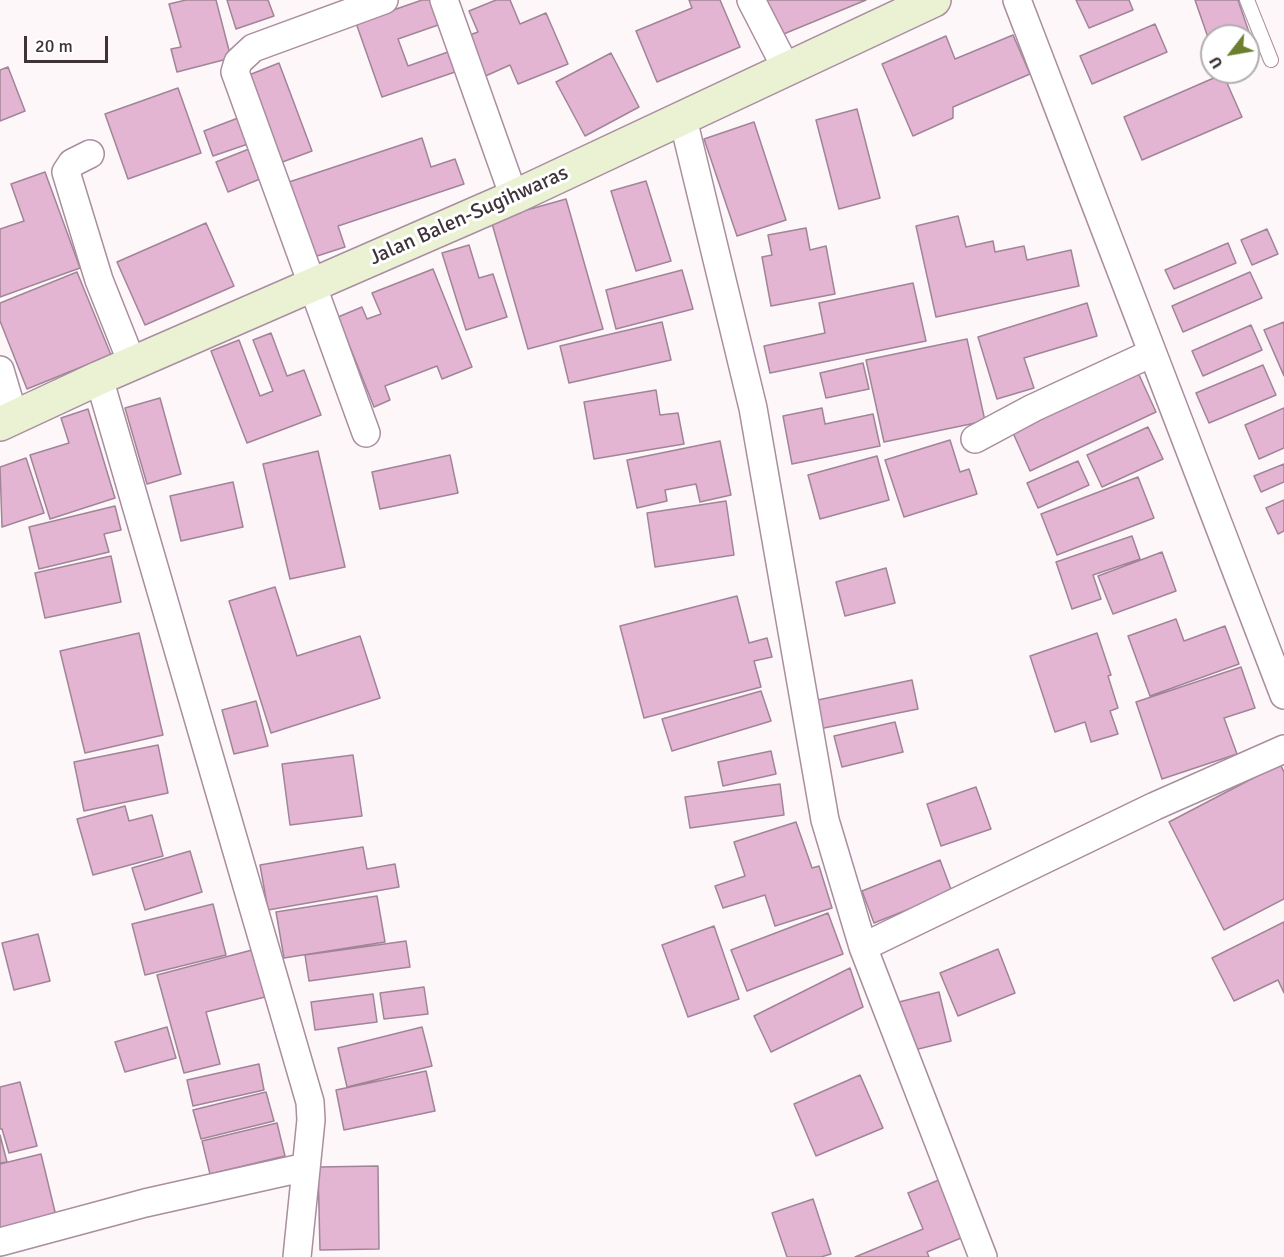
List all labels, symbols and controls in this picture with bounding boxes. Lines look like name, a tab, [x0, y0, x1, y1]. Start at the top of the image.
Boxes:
scale bar	[27, 24, 111, 62]
north arrow	[1200, 24, 1260, 84]
text: 20 m	[35, 35, 73, 57]
text: U	[1205, 52, 1228, 72]
street label: Jalan Balen-Sugihwaras	[366, 161, 572, 271]

